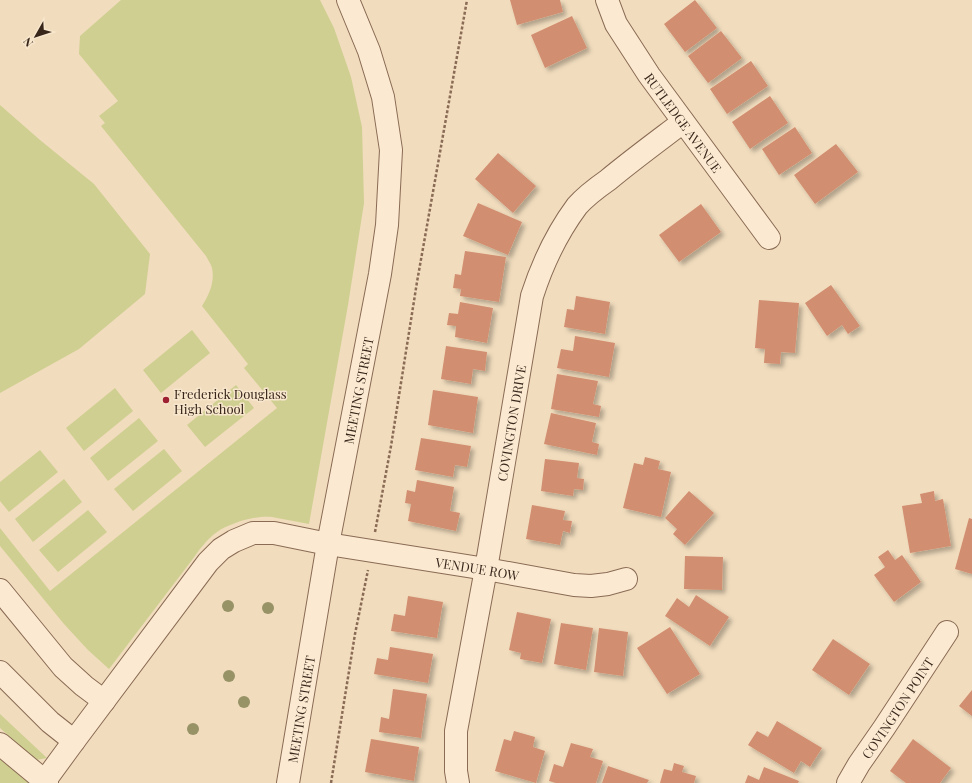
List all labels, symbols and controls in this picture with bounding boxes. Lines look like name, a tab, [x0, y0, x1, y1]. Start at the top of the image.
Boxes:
north arrow	[16, 16, 56, 56]
text: N	[19, 35, 36, 50]
street label: RUTLEDGE AVENUE	[641, 69, 726, 176]
street label: MEETING STREET	[339, 335, 376, 445]
street label: COVINGTON DRIVE	[492, 364, 529, 482]
place label: Frederick Douglass High School	[174, 385, 287, 417]
marker: Frederick Douglass High School	[161, 395, 171, 405]
street label: VENDUE ROW	[433, 552, 521, 583]
street label: MEETING STREET	[283, 654, 318, 764]
street label: COVINGTON POINT	[857, 654, 937, 761]

